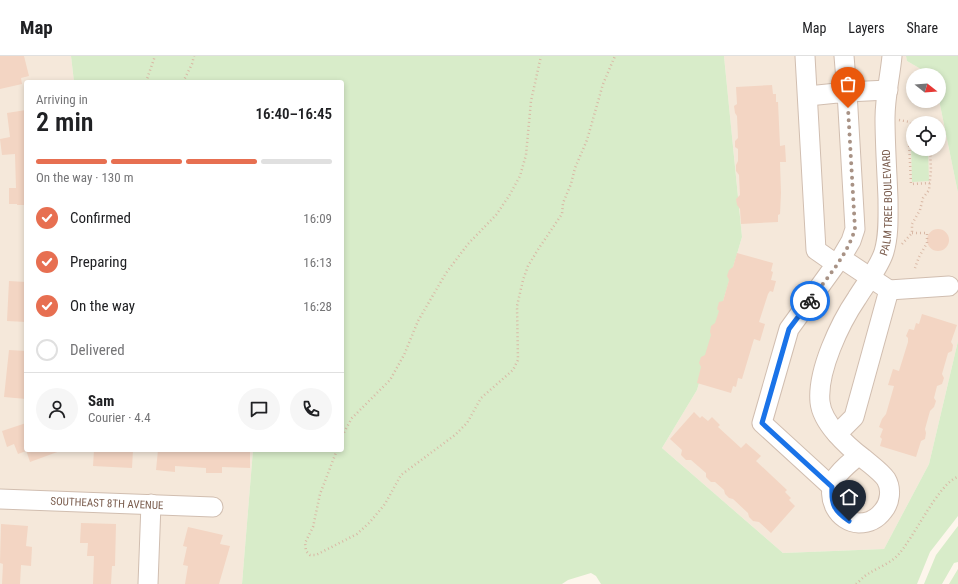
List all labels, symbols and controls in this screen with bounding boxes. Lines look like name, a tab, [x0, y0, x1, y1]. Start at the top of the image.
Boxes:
text: Map	[20, 16, 53, 39]
text: Map	[802, 20, 826, 36]
text: Layers	[848, 20, 885, 36]
text: Share	[907, 20, 938, 36]
pin	[831, 67, 865, 108]
north arrow	[906, 68, 946, 108]
map controls	[906, 68, 946, 156]
icon: bag	[837, 73, 859, 95]
text: Arriving in	[36, 92, 88, 107]
text: 16:40–16:45	[255, 105, 332, 123]
text: 2 min	[36, 107, 94, 137]
button: locate	[906, 116, 946, 156]
street label: PALM TREE BOULEVARD	[877, 149, 895, 257]
text: On the way · 130 m	[36, 170, 133, 185]
icon: check	[36, 207, 58, 229]
text: Confirmed	[70, 209, 131, 227]
text: 16:09	[303, 211, 332, 226]
icon: check	[36, 251, 58, 273]
text: Preparing	[70, 253, 127, 271]
text: 16:13	[303, 255, 332, 270]
courier	[790, 281, 830, 321]
icon: bike	[799, 290, 821, 312]
icon: check	[36, 295, 58, 317]
text: On the way	[70, 297, 135, 315]
text: 16:28	[303, 299, 332, 314]
text: Delivered	[70, 341, 125, 359]
button: person	[36, 388, 78, 430]
button: chat	[238, 388, 280, 430]
button: phone	[290, 388, 332, 430]
text: Sam	[88, 392, 114, 410]
text: Courier · 4.4	[88, 410, 151, 425]
pin	[832, 480, 866, 521]
icon: home	[838, 486, 860, 508]
street label: SOUTHEAST 8TH AVENUE	[50, 494, 164, 512]

